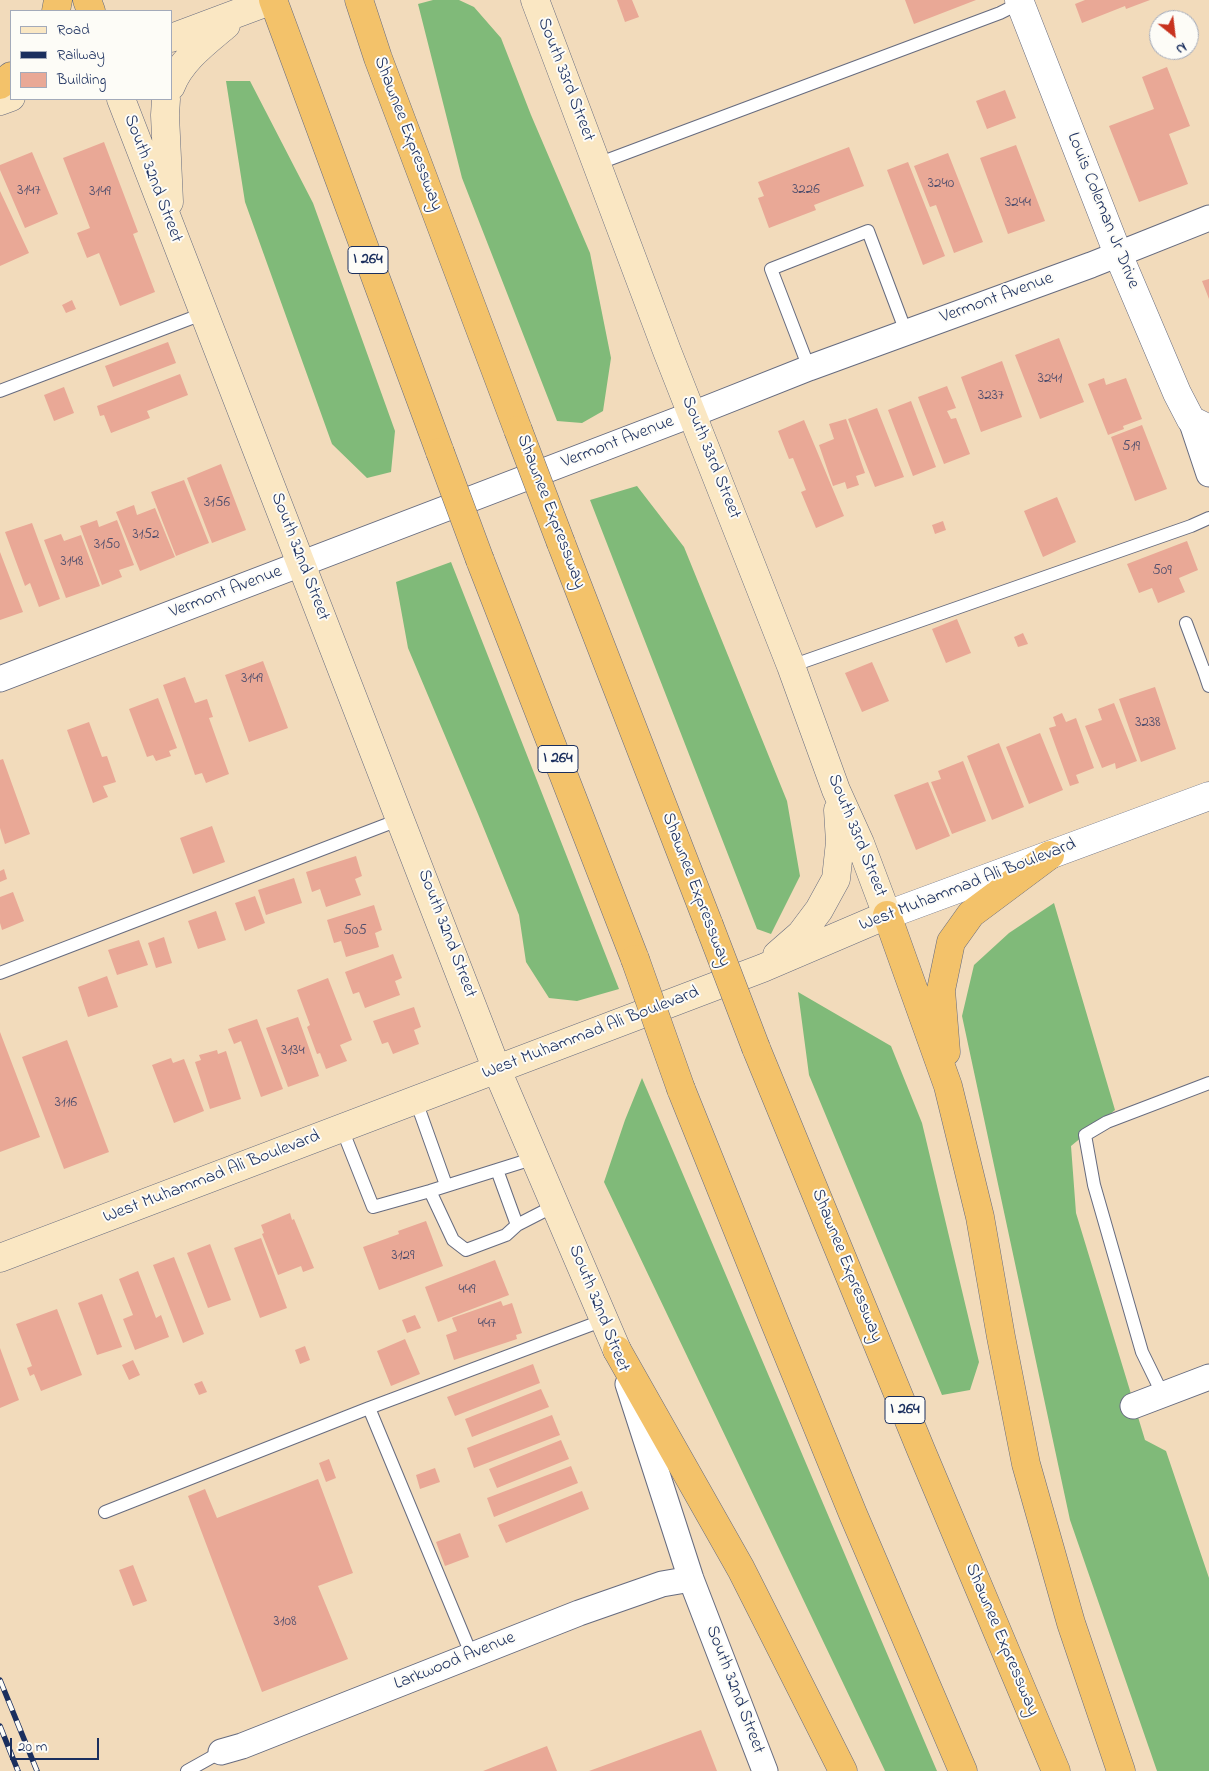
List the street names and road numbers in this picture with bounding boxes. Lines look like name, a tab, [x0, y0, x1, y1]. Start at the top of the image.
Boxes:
street label: South 33rd Street	[532, 15, 598, 145]
street label: Shawnee Expressway	[368, 54, 446, 214]
street label: South 32nd Street	[118, 112, 186, 246]
street label: Louis Coleman Jr Drive	[1061, 130, 1143, 292]
road number: I 264	[348, 246, 388, 274]
street label: Vermont Avenue	[938, 269, 1056, 329]
street label: South 33rd Street	[676, 393, 744, 523]
street label: Vermont Avenue	[559, 412, 677, 474]
street label: Shawnee Expressway	[511, 432, 589, 592]
street label: South 32nd Street	[265, 490, 333, 624]
street label: Vermont Avenue	[167, 562, 285, 624]
road number: I 264	[538, 746, 578, 772]
street label: South 33rd Street	[822, 771, 890, 901]
street label: Shawnee Expressway	[656, 810, 734, 970]
street label: West Muhammad Ali Boulevard	[857, 835, 1079, 937]
street label: South 32nd Street	[412, 867, 480, 1001]
street label: West Muhammad Ali Boulevard	[480, 983, 702, 1085]
street label: West Muhammad Ali Boulevard	[101, 1127, 323, 1229]
street label: Shawnee Expressway	[805, 1186, 887, 1346]
street label: South 32nd Street	[563, 1242, 633, 1376]
road number: I 264	[885, 1396, 925, 1424]
street label: Shawnee Expressway	[959, 1561, 1043, 1719]
street label: South 32nd Street	[700, 1623, 768, 1757]
street label: Larkwood Avenue	[391, 1628, 519, 1696]

